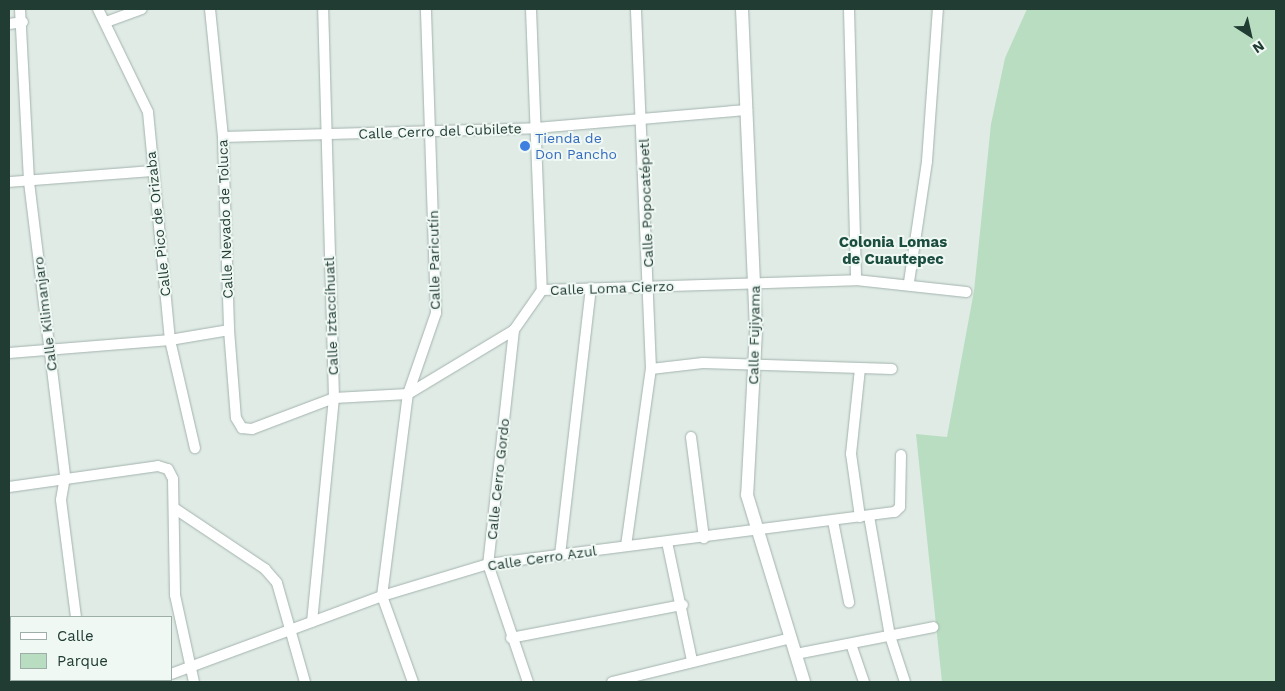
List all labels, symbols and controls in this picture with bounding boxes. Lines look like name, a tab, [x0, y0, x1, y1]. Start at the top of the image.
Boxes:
north arrow	[1225, 10, 1275, 60]
text: N	[1250, 38, 1267, 57]
street label: Calle Cerro del Cubilete	[358, 120, 522, 142]
place label: Tienda de Don Pancho	[535, 130, 617, 162]
street label: Calle Popocatépetl	[635, 138, 657, 268]
street label: Calle Nevado de Toluca	[214, 139, 236, 299]
marker: Tienda de Don Pancho	[519, 140, 531, 152]
street label: Calle Pico de Orizaba	[142, 151, 174, 297]
street label: Calle Paricutín	[425, 210, 443, 310]
district label: Colonia Lomas de Cuautepec	[839, 233, 947, 268]
street label: Calle Kilimanjaro	[30, 256, 60, 372]
street label: Calle Iztaccíhuatl	[321, 256, 341, 376]
street label: Calle Loma Cierzo	[550, 277, 674, 299]
street label: Calle Fujiyama	[745, 285, 763, 385]
street label: Calle Cerro Gordo	[483, 417, 513, 541]
street label: Calle Cerro Azul	[486, 542, 598, 574]
legend	[10, 616, 172, 681]
text: Calle	[57, 627, 94, 645]
text: Parque	[57, 652, 108, 670]

